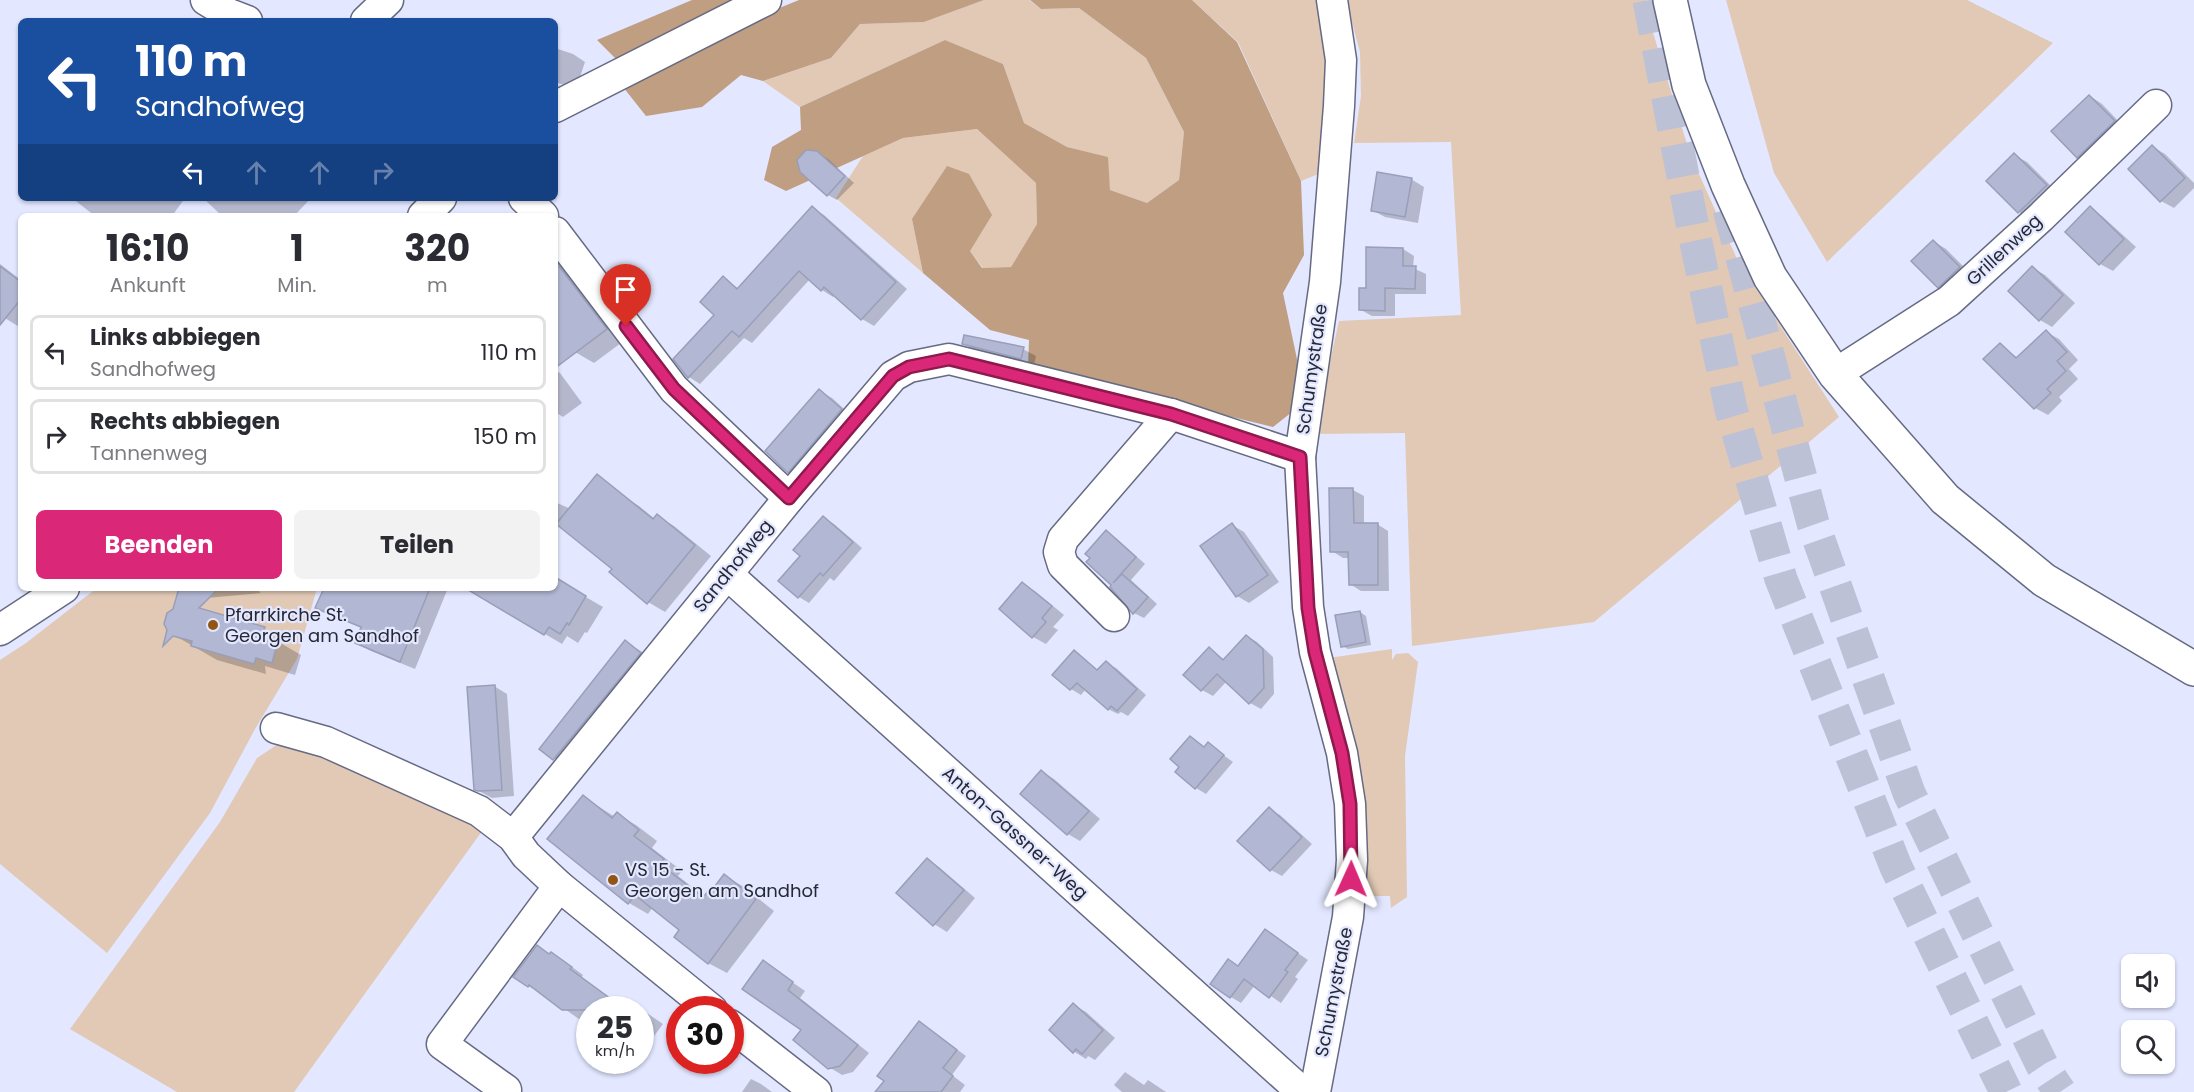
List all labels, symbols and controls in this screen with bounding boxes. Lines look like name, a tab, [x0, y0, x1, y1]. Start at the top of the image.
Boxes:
text: 110 m	[135, 32, 247, 91]
icon: left	[36, 42, 114, 120]
text: Sandhofweg	[135, 88, 305, 125]
icon: left	[177, 156, 210, 189]
icon: ahead	[240, 156, 273, 189]
icon: ahead	[303, 156, 336, 189]
icon: right	[366, 156, 399, 189]
street label: Grillenweg	[1960, 208, 2047, 291]
text: 16:10	[106, 223, 190, 274]
text: 1	[290, 223, 304, 274]
text: 320	[404, 223, 470, 274]
pin	[600, 264, 651, 326]
text: Ankunft	[110, 271, 186, 299]
text: Min.	[277, 271, 317, 299]
text: m	[427, 271, 448, 299]
icon: arrive	[609, 273, 642, 306]
street label: Schumystraße	[1290, 302, 1333, 436]
text: Links abbiegen	[90, 322, 261, 353]
icon: left	[39, 336, 72, 369]
text: 110 m	[481, 337, 537, 368]
text: Sandhofweg	[90, 355, 216, 383]
text: Rechts abbiegen	[90, 406, 280, 437]
icon: right	[39, 420, 72, 453]
text: 150 m	[474, 421, 537, 452]
text: Tannenweg	[90, 439, 207, 467]
button: Beenden	[36, 510, 282, 579]
button: Teilen	[294, 510, 540, 579]
street label: Sandhofweg	[687, 514, 778, 618]
place label: Pfarrkirche St. Georgen am Sandhof	[225, 602, 419, 648]
marker: Pfarrkirche St. Georgen am Sandhof	[206, 618, 220, 632]
street label: Anton-Gassner-Weg	[937, 760, 1094, 905]
position arrow	[1319, 847, 1383, 911]
place label: VS 15 - St. Georgen am Sandhof	[625, 857, 819, 903]
marker: VS 15 - St. Georgen am Sandhof	[606, 873, 620, 887]
street label: Schumystraße	[1309, 925, 1358, 1059]
map controls	[2121, 954, 2175, 1074]
button: sound	[2121, 954, 2175, 1008]
speed limit sign: 30	[666, 996, 744, 1074]
text: 25	[597, 1006, 633, 1049]
button: search	[2121, 1020, 2175, 1074]
text: km/h	[595, 1040, 635, 1061]

